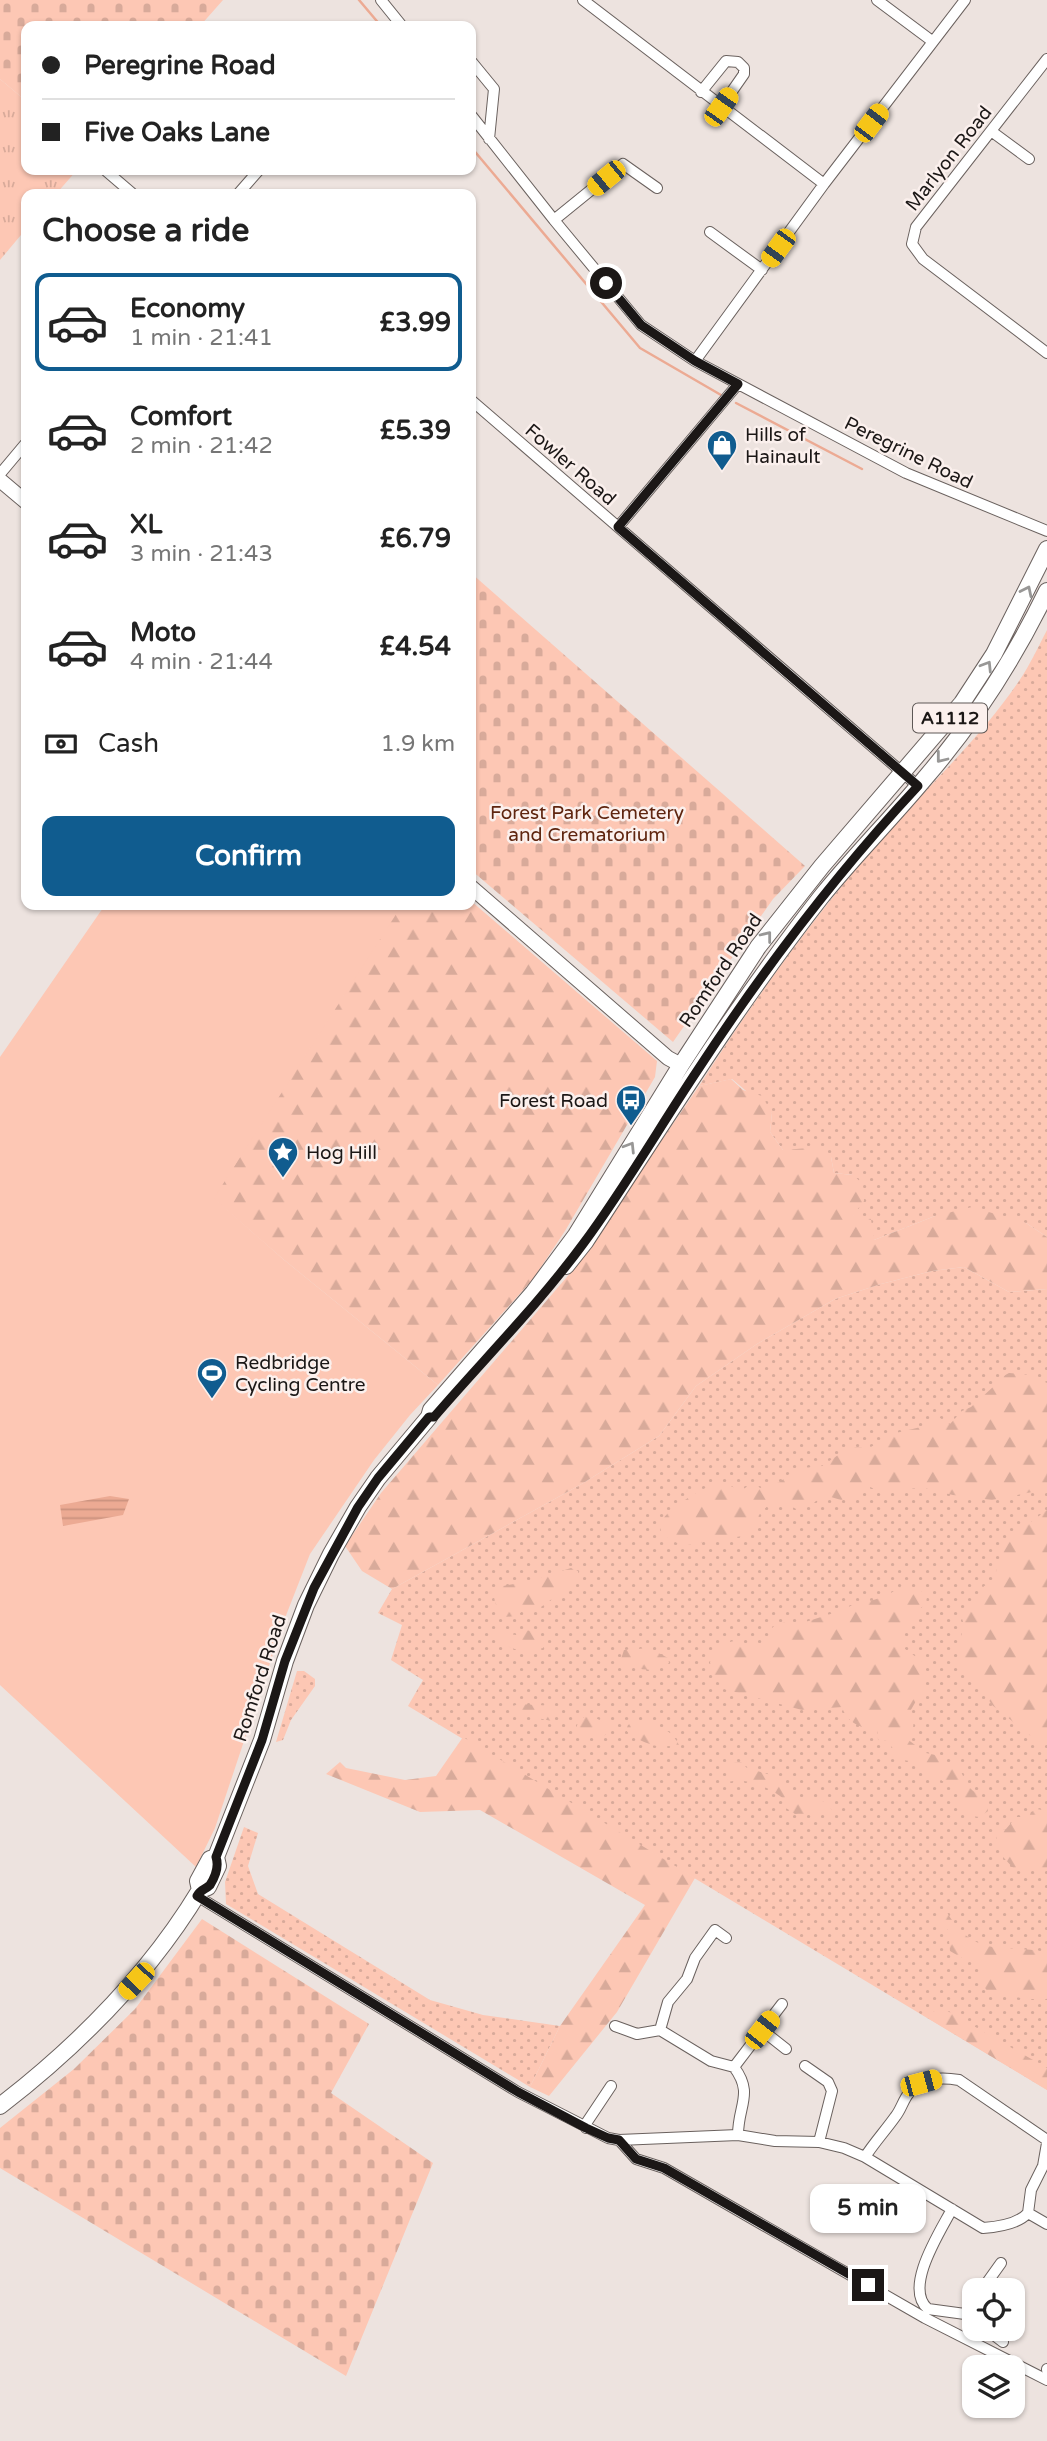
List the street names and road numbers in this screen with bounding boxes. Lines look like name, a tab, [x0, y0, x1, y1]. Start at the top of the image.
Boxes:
street label: Marlyon Road	[901, 102, 997, 215]
street label: Peregrine Road	[841, 412, 976, 493]
street label: Fowler Road	[521, 419, 620, 510]
road number: A1112	[913, 704, 987, 732]
street label: Romford Road	[675, 910, 767, 1032]
street label: Romford Road	[229, 1612, 291, 1745]

